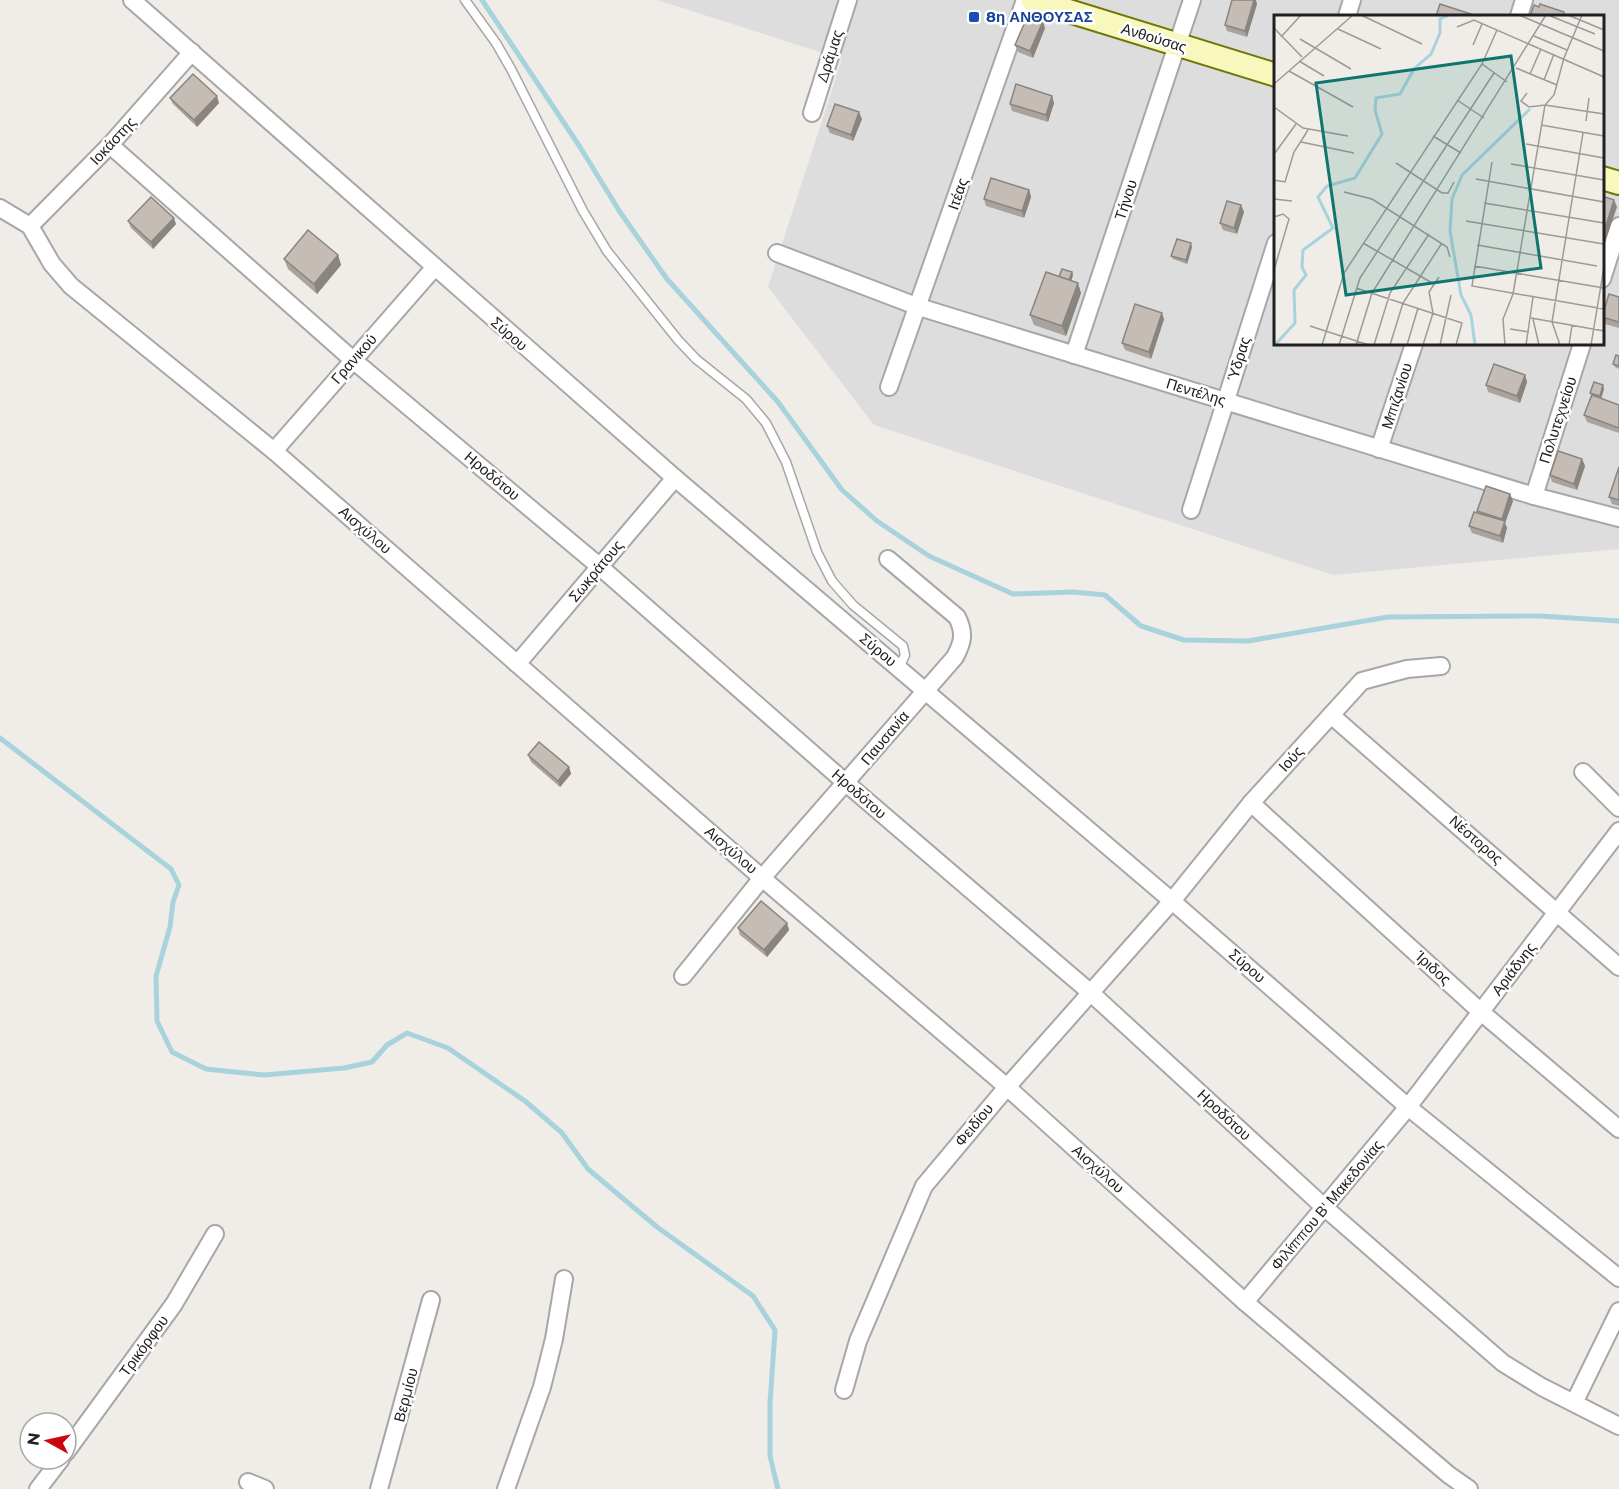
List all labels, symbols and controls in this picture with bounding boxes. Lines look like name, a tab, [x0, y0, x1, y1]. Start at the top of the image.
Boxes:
place label: 8η ΑΝΘΟΥΣΑΣ	[986, 7, 1093, 26]
marker: 8η ΑΝΘΟΥΣΑΣ	[967, 10, 981, 24]
inset map	[1274, 15, 1604, 345]
street label: Ανθούσας	[1119, 19, 1189, 56]
street label: Δράμας	[812, 27, 847, 84]
street label: Ιοκάστης	[85, 113, 140, 169]
street label: Ιτέας	[943, 175, 972, 212]
street label: Τήνου	[1110, 177, 1141, 223]
street label: Σύρου	[487, 312, 532, 355]
street label: Γρανικού	[327, 330, 381, 388]
street label: Ύδρας	[1223, 334, 1254, 383]
street label: Μπιζανίου	[1377, 360, 1416, 431]
street label: Πεντέλης	[1164, 373, 1228, 410]
street label: Πολυτεχνείου	[1535, 374, 1580, 466]
street label: Ηροδότου	[461, 447, 524, 504]
street label: Αισχύλου	[335, 502, 396, 558]
street label: Σωκράτους	[564, 536, 627, 606]
street label: Σύρου	[856, 629, 901, 671]
street label: Παυσανία	[856, 706, 913, 769]
street label: Ιούς	[1274, 742, 1307, 775]
street label: Ηροδότου	[828, 765, 891, 823]
street label: Νέστορος	[1446, 811, 1507, 868]
street label: Αισχύλου	[701, 822, 762, 878]
street label: Αριάδνης	[1487, 938, 1540, 999]
street label: Σύρου	[1225, 944, 1270, 987]
street label: Ίριδος	[1411, 946, 1455, 989]
street label: Ηροδότου	[1194, 1085, 1255, 1144]
street label: Φειδίου	[950, 1099, 997, 1150]
street label: Φιλίππου Β' Μακεδονίας	[1266, 1136, 1387, 1274]
street label: Αισχύλου	[1068, 1140, 1128, 1197]
street label: Τρικόρφου	[115, 1311, 172, 1380]
street label: Βερμίου	[389, 1366, 422, 1424]
north arrow	[18, 1411, 78, 1471]
text: N	[23, 1431, 44, 1447]

